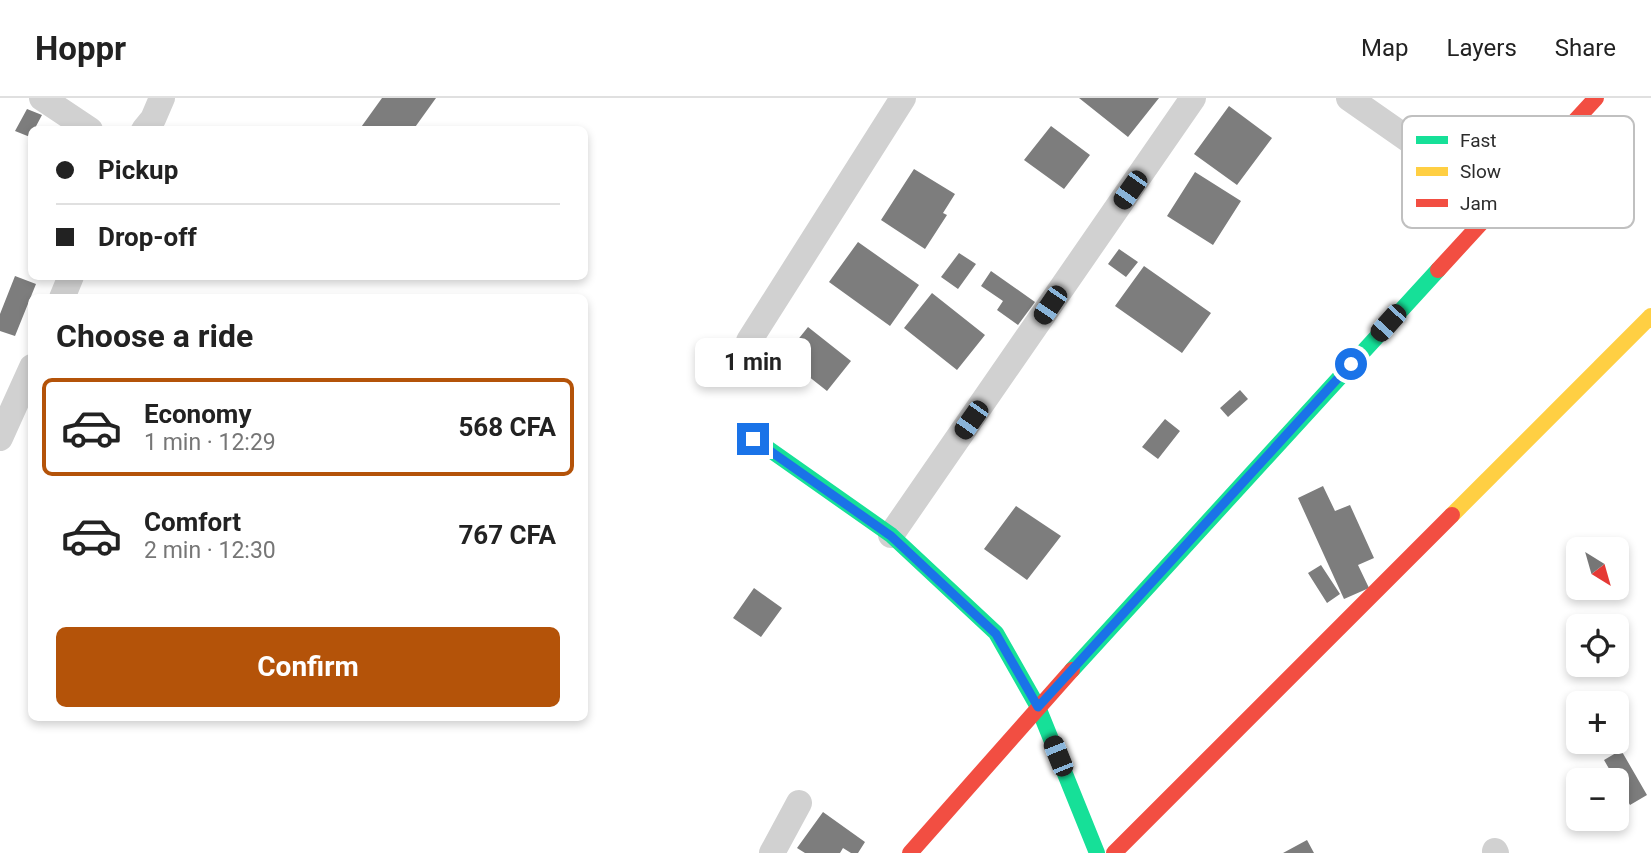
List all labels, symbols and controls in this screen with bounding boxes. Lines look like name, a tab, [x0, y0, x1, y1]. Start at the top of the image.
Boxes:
text: Hoppr	[35, 29, 126, 68]
text: Map	[1361, 34, 1409, 62]
text: Layers	[1447, 34, 1517, 62]
text: Share	[1555, 34, 1616, 62]
legend	[1402, 116, 1634, 228]
text: Fast	[1460, 129, 1497, 152]
text: Pickup	[98, 155, 178, 185]
text: Slow	[1460, 160, 1501, 183]
car	[1110, 167, 1151, 213]
text: Jam	[1460, 192, 1497, 215]
text: Drop-off	[98, 222, 197, 252]
car	[1030, 282, 1071, 328]
car	[1367, 300, 1410, 346]
text: Choose a ride	[56, 317, 253, 355]
callout: 1 min	[695, 338, 811, 386]
route start	[1335, 348, 1367, 380]
text: 1 min	[724, 349, 782, 376]
icon: car	[60, 396, 123, 459]
car	[951, 397, 992, 443]
text: Economy	[144, 399, 251, 429]
text: 568 CFA	[458, 412, 556, 442]
route end	[737, 423, 769, 455]
text: 1 min · 12:29	[144, 429, 276, 456]
icon: car	[60, 504, 123, 567]
text: Comfort	[144, 507, 241, 537]
text: 767 CFA	[458, 520, 556, 550]
text: 2 min · 12:30	[144, 537, 276, 564]
north arrow	[1566, 537, 1629, 600]
map controls	[1566, 537, 1629, 831]
button: locate	[1566, 614, 1629, 677]
button: Confirm	[56, 627, 560, 707]
button: +	[1566, 691, 1629, 754]
car	[1041, 733, 1076, 779]
button: −	[1566, 768, 1629, 831]

